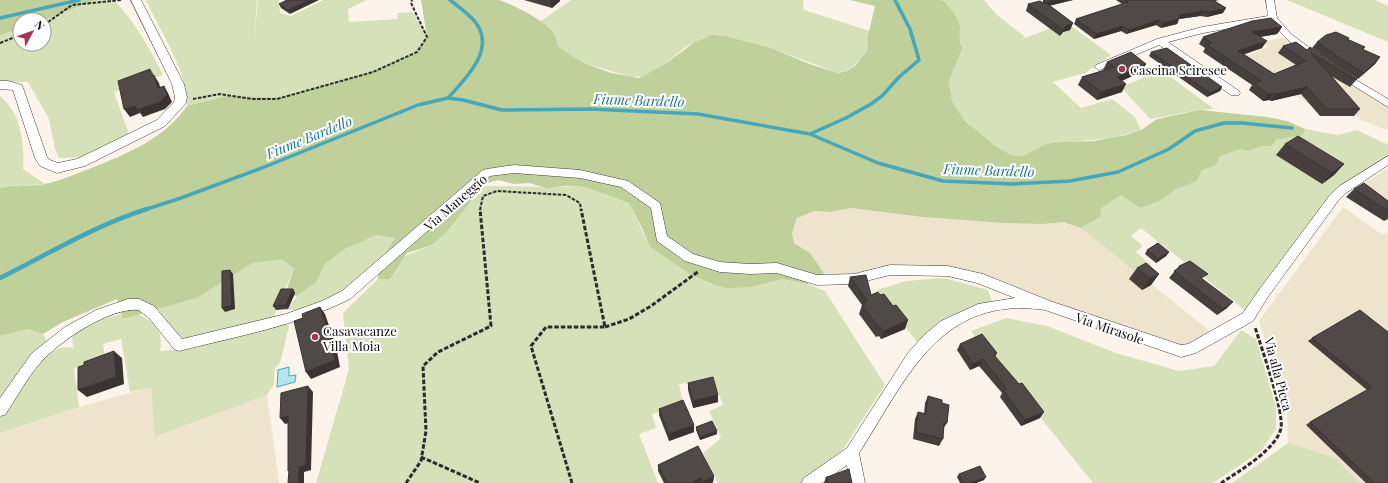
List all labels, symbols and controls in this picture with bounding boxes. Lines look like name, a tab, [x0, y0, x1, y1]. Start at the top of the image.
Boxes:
north arrow	[12, 12, 52, 52]
text: N	[32, 17, 48, 33]
place label: Cascina Sciresee	[1130, 61, 1227, 78]
marker: Cascina Sciresee	[1117, 64, 1127, 74]
water label: Fiume Bardello	[592, 89, 685, 111]
water label: Fiume Bardello	[262, 111, 355, 163]
water label: Fiume Bardello	[942, 159, 1035, 181]
street label: Via Maneggio	[419, 170, 490, 235]
street label: Via Mirasole	[1072, 308, 1147, 348]
place label: Casavacanze Villa Moia	[322, 322, 397, 354]
marker: Casavacanze Villa Moia	[310, 332, 320, 342]
street label: Via alla Picca	[1261, 335, 1297, 413]

